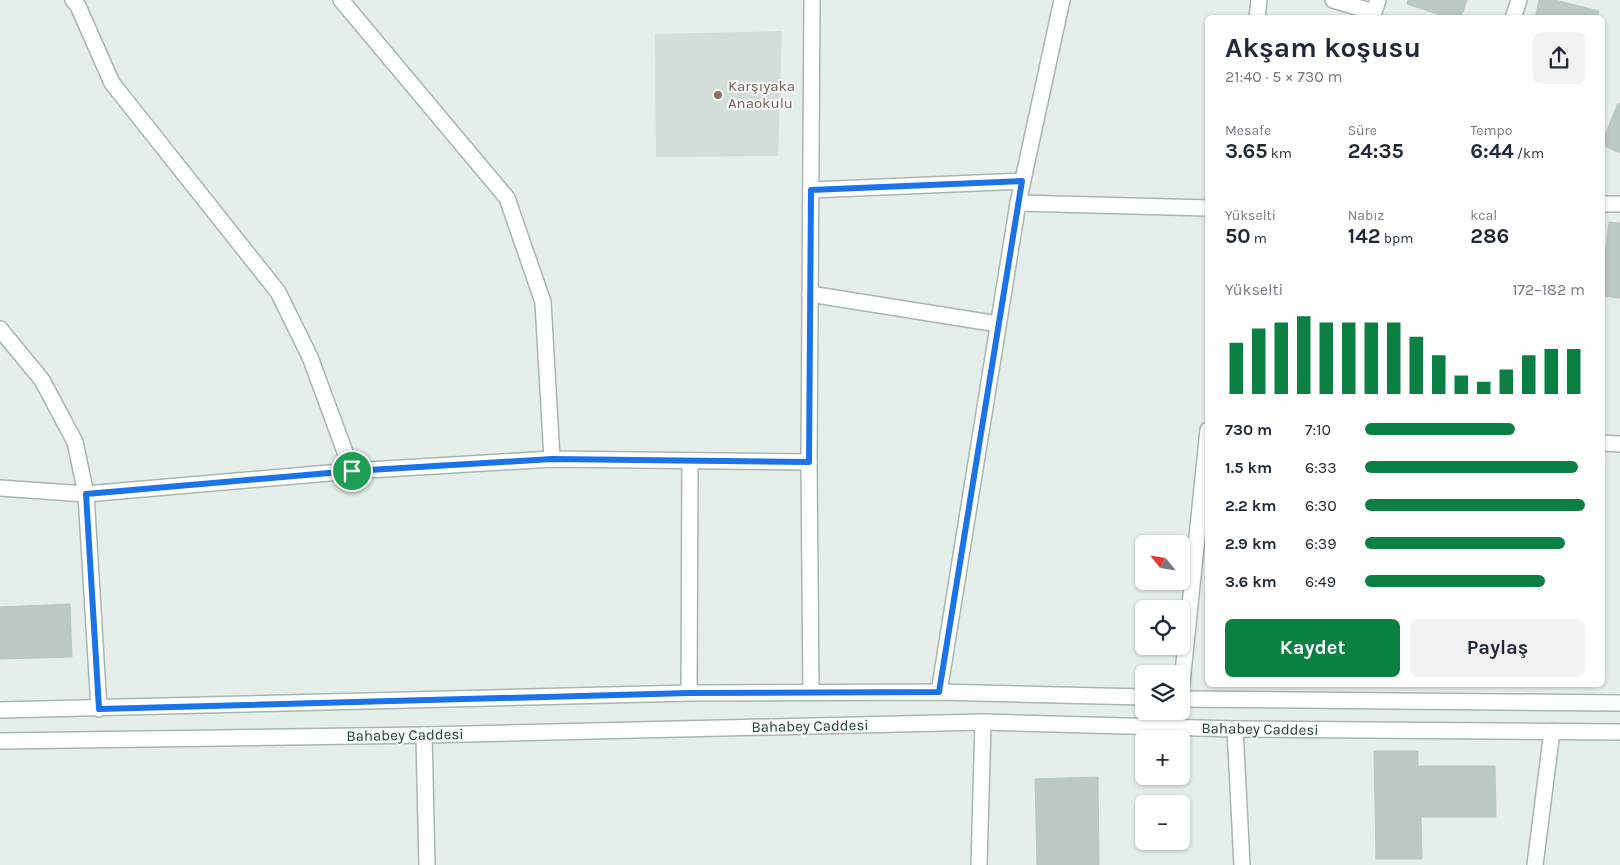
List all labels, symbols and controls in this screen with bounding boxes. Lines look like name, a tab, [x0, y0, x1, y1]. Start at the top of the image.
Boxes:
text: Akşam koşusu	[1225, 31, 1421, 64]
button: share	[1533, 32, 1585, 84]
text: 21:40 · 5 × 730 m	[1225, 67, 1342, 86]
place label: Karşıyaka Anaokulu	[728, 77, 795, 112]
marker: Karşıyaka Anaokulu	[712, 89, 724, 101]
text: Mesafe	[1225, 122, 1271, 139]
text: Süre	[1348, 122, 1377, 139]
text: Tempo	[1470, 122, 1512, 139]
text: 3.65	[1225, 139, 1268, 163]
text: 24:35	[1348, 139, 1404, 163]
text: 6:44	[1470, 139, 1514, 163]
text: km	[1268, 145, 1292, 162]
text: /km	[1514, 145, 1544, 162]
text: Yükselti	[1225, 207, 1276, 224]
text: Nabız	[1348, 207, 1384, 224]
text: kcal	[1470, 207, 1497, 224]
text: 50	[1225, 224, 1251, 248]
text: 142	[1348, 224, 1380, 248]
text: 286	[1470, 224, 1509, 248]
text: m	[1251, 230, 1267, 247]
text: bpm	[1380, 230, 1413, 247]
text: Yükselti	[1225, 280, 1283, 299]
text: 172–182 m	[1512, 280, 1585, 299]
text: 730 m	[1225, 420, 1272, 439]
text: 7:10	[1305, 420, 1331, 439]
pin	[331, 450, 373, 492]
icon: arrive	[338, 457, 366, 485]
text: 1.5 km	[1225, 458, 1272, 477]
text: 6:33	[1305, 458, 1337, 477]
text: 2.2 km	[1225, 496, 1277, 515]
text: 6:30	[1305, 496, 1337, 515]
text: 2.9 km	[1225, 534, 1277, 553]
text: 6:39	[1305, 534, 1337, 553]
north arrow	[1135, 535, 1190, 590]
map controls	[1135, 535, 1190, 850]
text: 3.6 km	[1225, 572, 1277, 591]
text: 6:49	[1305, 572, 1336, 591]
button: locate	[1135, 600, 1190, 655]
button: Kaydet	[1225, 619, 1400, 677]
button: Paylaş	[1410, 619, 1585, 677]
button: layers	[1135, 665, 1190, 720]
street label: Bahabey Caddesi	[751, 716, 869, 736]
street label: Bahabey Caddesi	[1201, 719, 1319, 739]
street label: Bahabey Caddesi	[346, 725, 464, 745]
button: +	[1135, 730, 1190, 785]
button: −	[1135, 795, 1190, 850]

